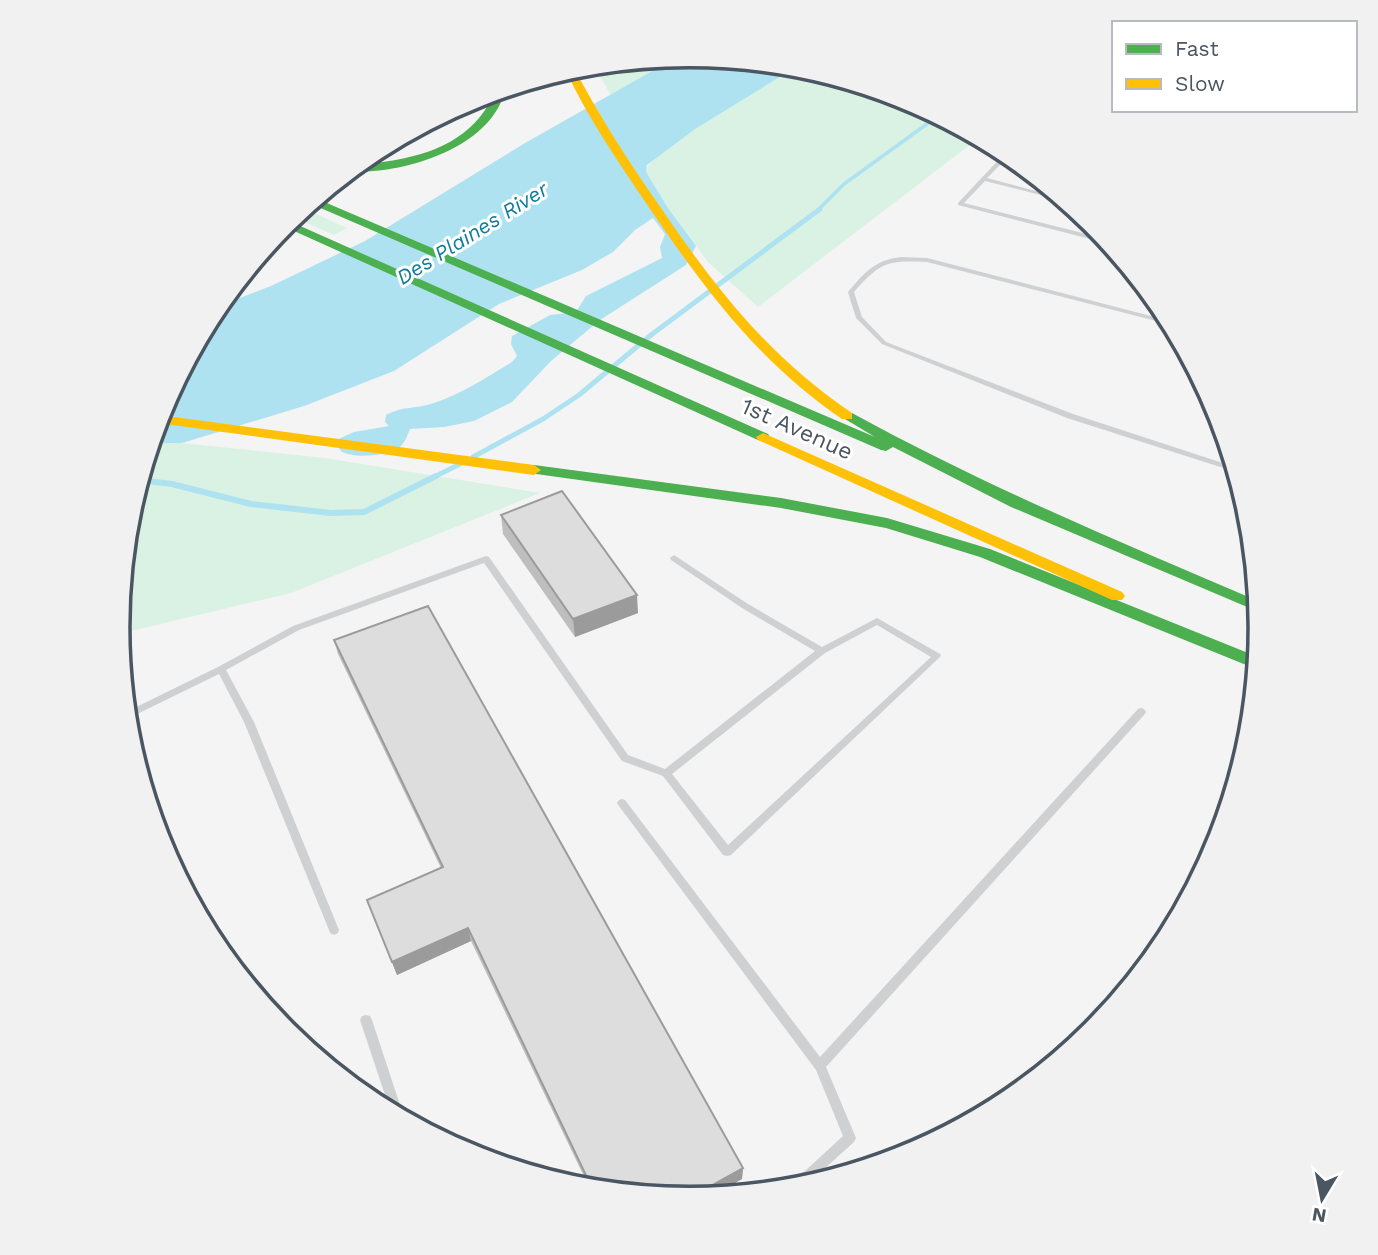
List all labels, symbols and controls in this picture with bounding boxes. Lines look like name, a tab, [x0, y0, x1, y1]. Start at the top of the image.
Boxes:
legend	[1112, 21, 1357, 112]
text: Fast	[1175, 36, 1219, 61]
text: Slow	[1175, 71, 1225, 96]
water label: Des Plaines River	[392, 176, 553, 290]
street label: 1st Avenue	[737, 392, 857, 466]
north arrow	[1287, 1164, 1357, 1234]
text: N	[1310, 1203, 1328, 1228]

